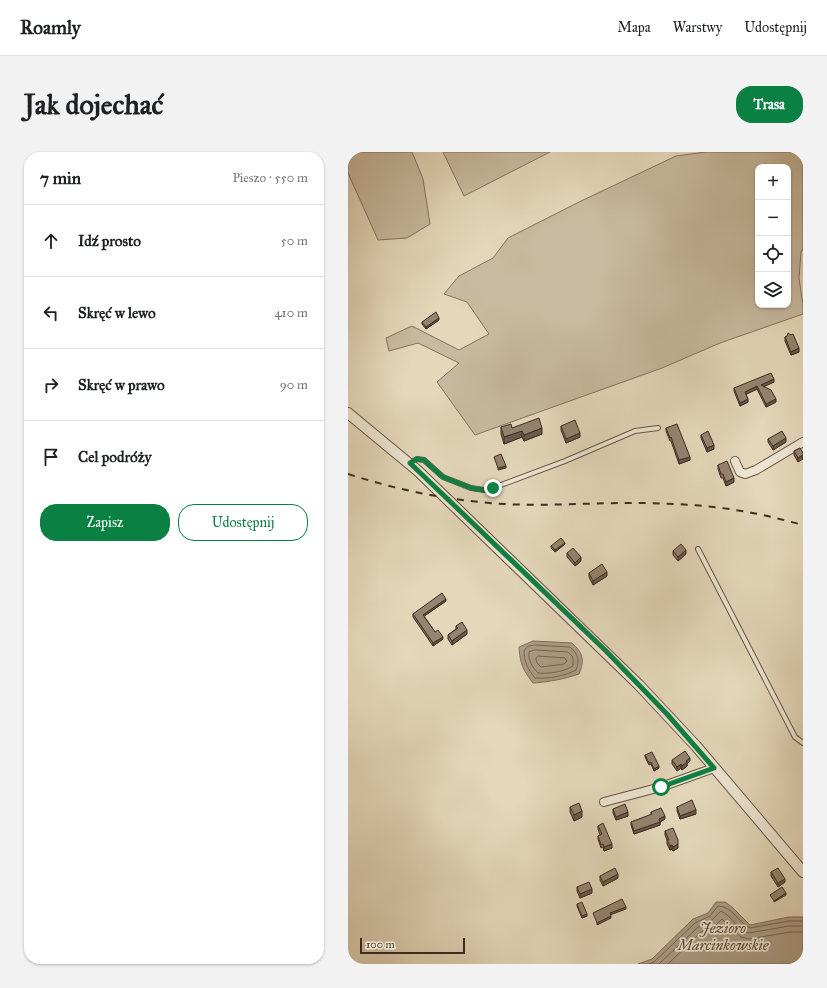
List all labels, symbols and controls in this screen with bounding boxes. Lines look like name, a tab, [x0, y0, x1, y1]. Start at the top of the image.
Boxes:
text: Roamly	[20, 16, 81, 39]
text: Mapa	[618, 19, 651, 36]
text: Warstwy	[673, 19, 722, 36]
text: Udostępnij	[744, 19, 807, 36]
button: Trasa	[736, 86, 803, 123]
text: Jak dojechać	[24, 87, 163, 122]
map controls	[755, 164, 791, 308]
button: +	[755, 164, 791, 200]
text: 7 min	[40, 168, 81, 189]
text: Pieszo · 550 m	[232, 170, 308, 186]
button: −	[755, 200, 791, 236]
icon: ahead	[40, 230, 62, 252]
text: Idź prosto	[78, 232, 141, 250]
text: 50 m	[281, 233, 308, 249]
button: locate	[755, 236, 791, 272]
button: layers	[755, 272, 791, 308]
icon: left	[40, 302, 62, 324]
text: Skręć w lewo	[78, 304, 156, 322]
text: 410 m	[274, 305, 308, 321]
icon: right	[40, 374, 62, 396]
text: Skręć w prawo	[78, 376, 165, 394]
text: 90 m	[280, 377, 308, 393]
icon: arrive	[40, 446, 62, 468]
text: Cel podróży	[78, 448, 152, 466]
route end	[484, 479, 502, 497]
button: Zapisz	[40, 504, 170, 541]
button: Udostępnij	[178, 504, 308, 541]
route start	[652, 778, 670, 796]
water label: Jezioro Marcinkowskie	[676, 919, 769, 954]
scale bar	[360, 936, 465, 955]
text: 100 m	[366, 938, 395, 951]

